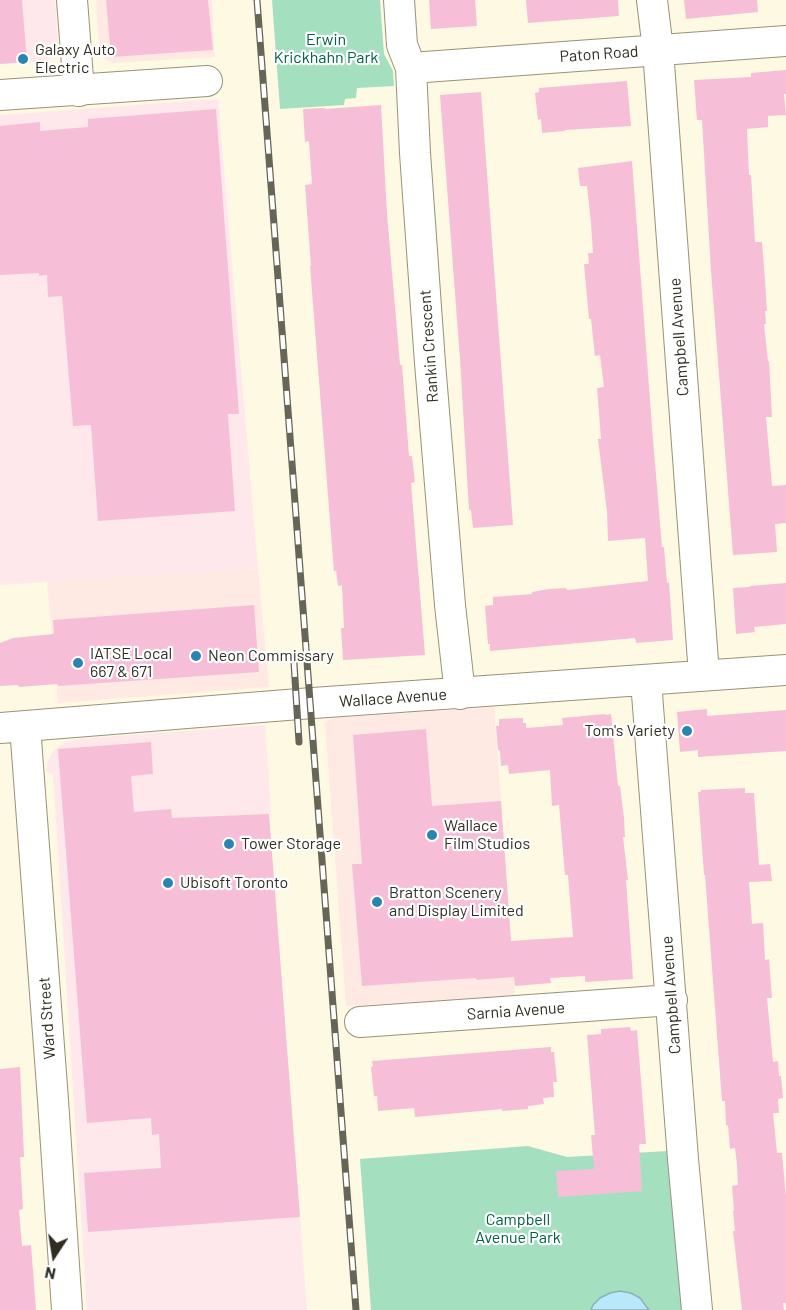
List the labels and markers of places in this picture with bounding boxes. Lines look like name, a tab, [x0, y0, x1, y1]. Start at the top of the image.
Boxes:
place label: Galaxy Auto Electric	[35, 40, 116, 78]
marker: Galaxy Auto Electric	[16, 52, 30, 66]
place label: IATSE Local 667 & 671	[90, 644, 172, 682]
place label: Neon Commissary	[208, 646, 334, 666]
marker: Neon Commissary	[189, 649, 203, 663]
marker: IATSE Local 667 & 671	[71, 656, 85, 670]
place label: Tom's Variety	[585, 721, 675, 741]
marker: Tom's Variety	[680, 724, 694, 738]
place label: Wallace Film Studios	[444, 816, 530, 854]
marker: Wallace Film Studios	[425, 828, 439, 842]
place label: Tower Storage	[241, 834, 341, 854]
marker: Tower Storage	[222, 837, 236, 851]
place label: Ubisoft Toronto	[180, 873, 288, 893]
marker: Ubisoft Toronto	[161, 876, 175, 890]
place label: Bratton Scenery and Display Limited	[389, 883, 524, 921]
marker: Bratton Scenery and Display Limited	[370, 895, 384, 909]

